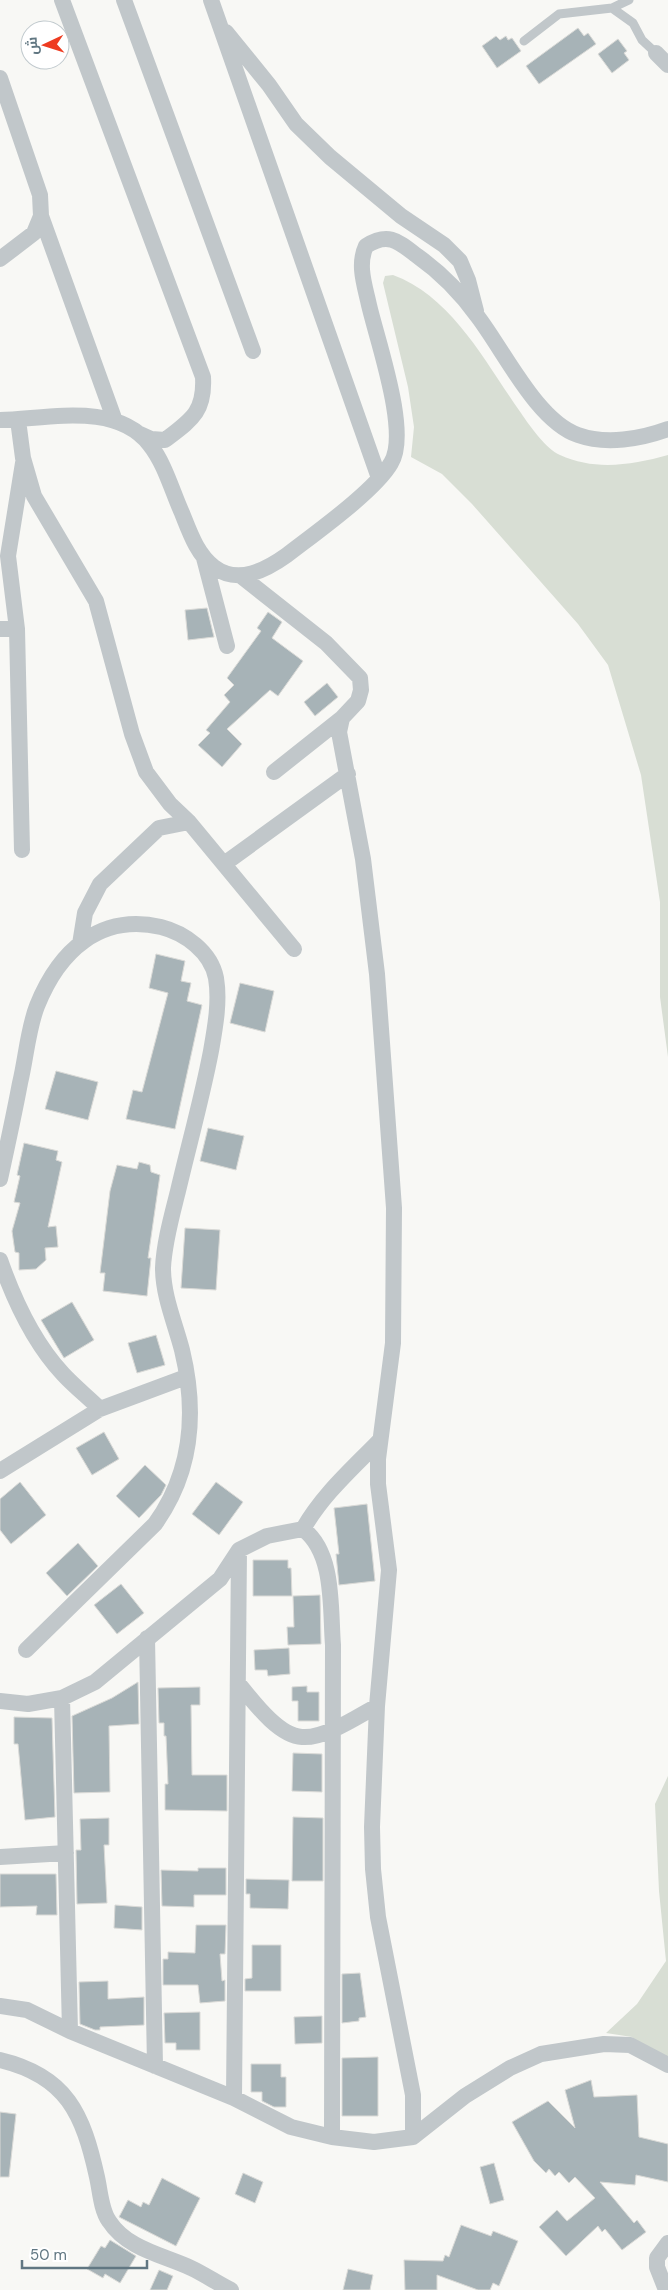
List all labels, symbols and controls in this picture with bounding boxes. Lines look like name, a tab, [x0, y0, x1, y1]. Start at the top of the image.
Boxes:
north arrow	[20, 20, 70, 70]
text: ش	[22, 36, 42, 55]
scale bar	[22, 2238, 148, 2270]
text: 50 m	[30, 2245, 67, 2265]

